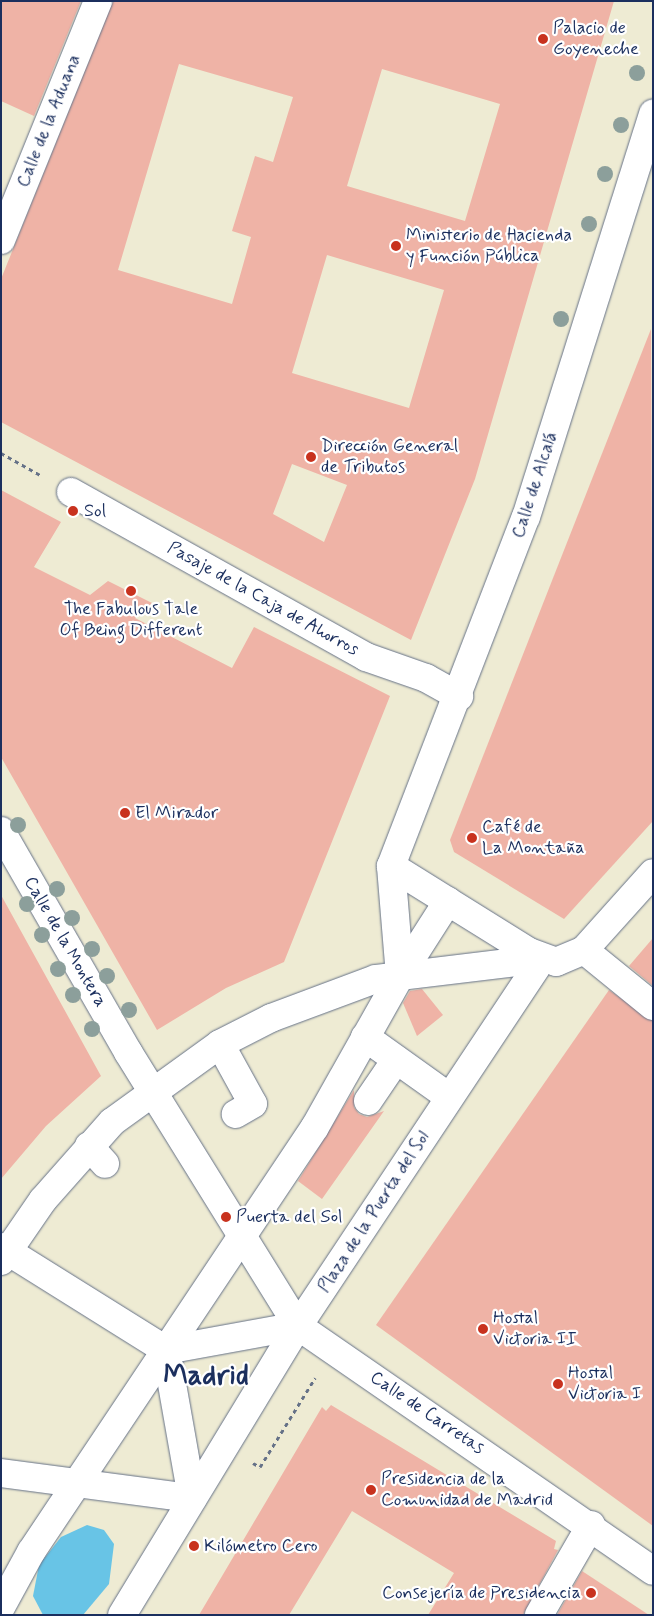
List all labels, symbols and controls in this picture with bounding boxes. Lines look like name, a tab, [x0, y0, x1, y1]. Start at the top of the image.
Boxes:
place label: Palacio de Goyeneche	[553, 18, 639, 60]
marker: Palacio de Goyeneche	[537, 33, 549, 45]
street label: Calle de la Aduana	[13, 52, 85, 190]
place label: Ministerio de Hacienda y Función Pública	[406, 225, 579, 268]
marker: Ministerio de Hacienda y Función Pública	[390, 240, 402, 252]
street label: Calle de Alcalá	[508, 429, 562, 541]
place label: Dirección General de Tributos	[321, 436, 455, 478]
marker: Dirección General de Tributos	[305, 451, 317, 463]
place label: Sol	[84, 500, 106, 522]
marker: Sol	[66, 504, 80, 518]
street label: Pasaje de la Caja de Ahorros	[163, 537, 363, 661]
marker: The Fabulous Tale Of Being Different	[125, 585, 137, 597]
place label: The Fabulous Tale Of Being Different	[59, 599, 203, 642]
place label: El Mirador	[135, 802, 214, 824]
marker: El Mirador	[119, 807, 131, 819]
place label: Café de La Montaña	[482, 817, 576, 860]
marker: Café de La Montaña	[466, 832, 478, 844]
street label: Calle de la Montera	[18, 871, 112, 1013]
street label: Plaza de la Puerta del Sol	[312, 1125, 436, 1299]
place label: Puerta del Sol	[236, 1206, 343, 1228]
marker: Puerta del Sol	[220, 1211, 232, 1223]
place label: Hostal Victoria II	[493, 1308, 577, 1350]
marker: Hostal Victoria II	[477, 1323, 489, 1335]
district label: Madrid	[163, 1360, 249, 1394]
place label: Hostal Victoria I	[568, 1363, 641, 1406]
street label: Calle de Carretas	[363, 1365, 491, 1461]
marker: Hostal Victoria I	[552, 1378, 564, 1390]
place label: Presidencia de la Comunidad de Madrid	[381, 1469, 551, 1512]
marker: Presidencia de la Comunidad de Madrid	[365, 1484, 377, 1496]
place label: Kilómetro Cero	[204, 1535, 318, 1557]
marker: Kilómetro Cero	[188, 1540, 200, 1552]
place label: Consejería de Presidencia	[388, 1582, 581, 1604]
marker: Consejería de Presidencia	[585, 1587, 597, 1599]

